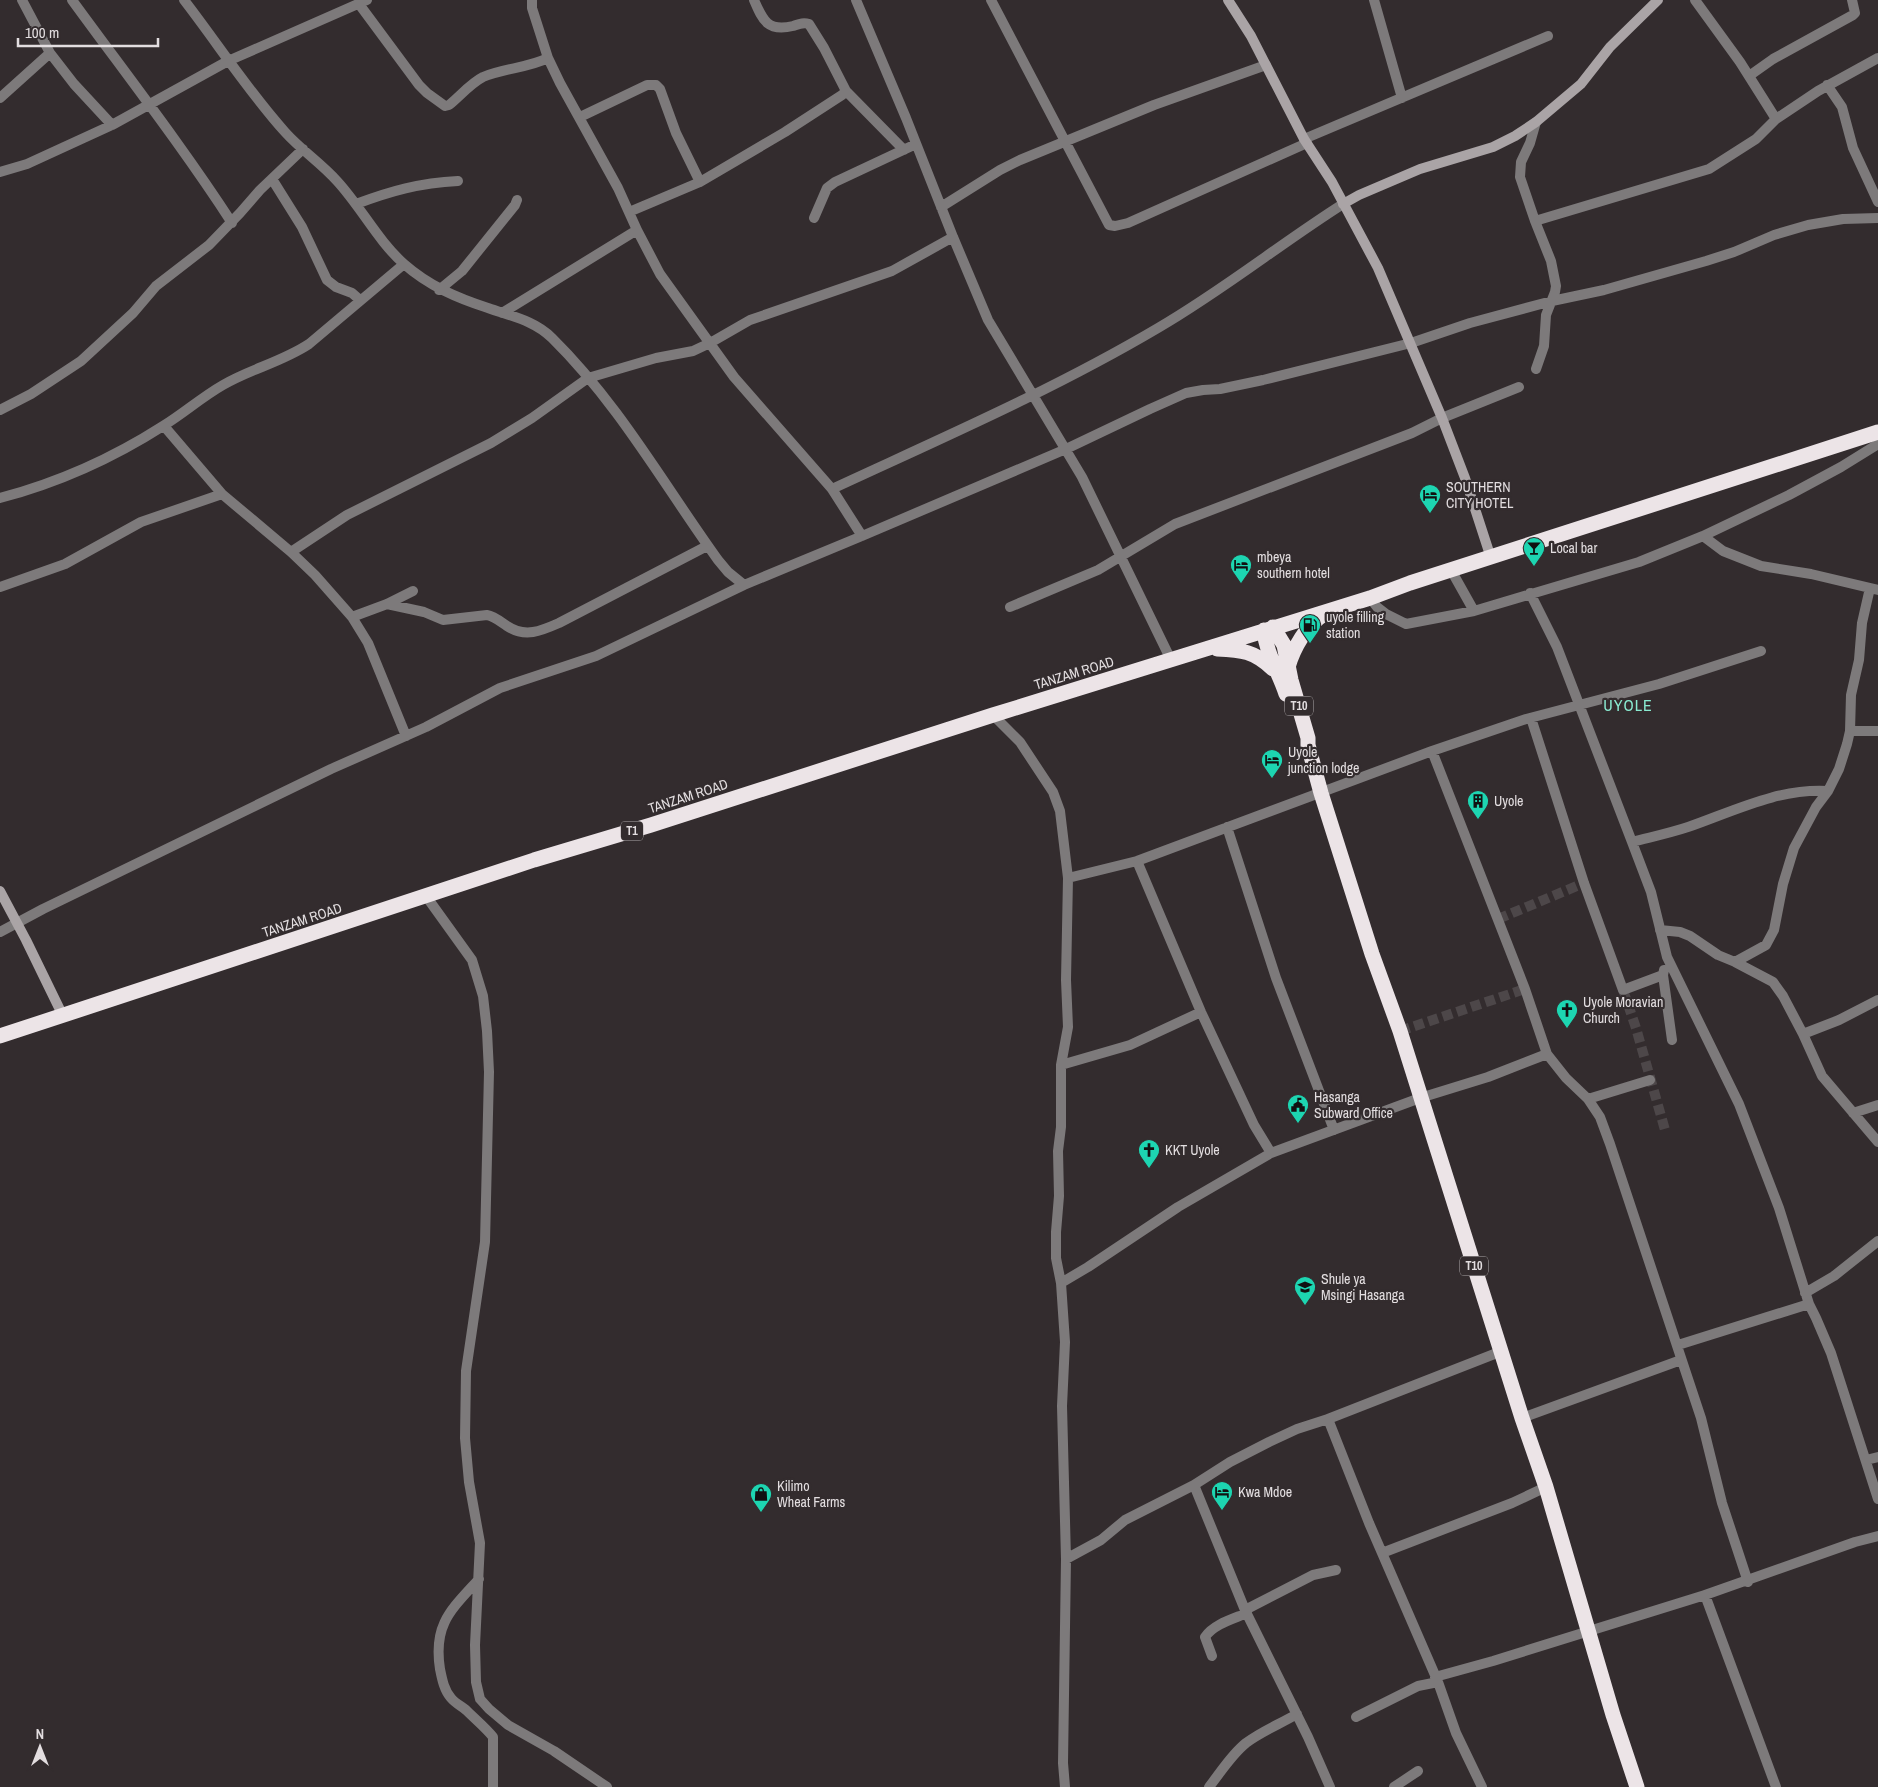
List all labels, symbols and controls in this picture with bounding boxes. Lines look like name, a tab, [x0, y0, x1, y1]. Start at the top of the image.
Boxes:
scale bar	[18, 15, 158, 47]
text: 100 m	[25, 22, 59, 43]
place label: SOUTHERN CITY HOTEL	[1446, 478, 1514, 512]
hotel icon: SOUTHERN CITY HOTEL	[1418, 483, 1442, 514]
bar icon: Local bar	[1522, 536, 1546, 567]
place label: Local bar	[1550, 539, 1597, 557]
place label: mbeya southern hotel	[1257, 548, 1330, 582]
hotel icon: mbeya southern hotel	[1229, 553, 1253, 584]
place label: uyole filling station	[1326, 608, 1385, 642]
fuel station icon: uyole filling station	[1298, 613, 1322, 644]
street label: TANZAM ROAD	[1032, 652, 1116, 694]
district label: UYOLE	[1603, 694, 1653, 716]
road number: T10	[1285, 696, 1313, 716]
place label: Uyole junction lodge	[1287, 743, 1359, 777]
hotel icon: Uyole junction lodge	[1260, 748, 1284, 779]
street label: TANZAM ROAD	[646, 775, 730, 817]
building icon: Uyole	[1466, 789, 1490, 820]
place label: Uyole	[1494, 792, 1523, 810]
road number: T1	[621, 821, 643, 840]
street label: TANZAM ROAD	[260, 899, 344, 941]
place label: Uyole Moravian Church	[1583, 993, 1663, 1027]
church icon: Uyole Moravian Church	[1555, 998, 1579, 1029]
place label: Hasanga Subward Office	[1314, 1088, 1393, 1122]
public building icon: Hasanga Subward Office	[1286, 1093, 1310, 1124]
church icon: KKT Uyole	[1137, 1138, 1161, 1169]
place label: KKT Uyole	[1165, 1141, 1220, 1159]
road number: T10	[1460, 1256, 1488, 1276]
place label: Shule ya Msingi Hasanga	[1321, 1270, 1405, 1304]
school or university icon: Shule ya Msingi Hasanga	[1293, 1275, 1317, 1306]
place label: Kilimo Wheat Farms	[777, 1477, 846, 1511]
hotel icon: Kwa Mdoe	[1210, 1480, 1234, 1511]
shop icon: Kilimo Wheat Farms	[749, 1482, 773, 1513]
place label: Kwa Mdoe	[1238, 1483, 1292, 1501]
north arrow	[15, 1722, 65, 1772]
text: N	[36, 1725, 44, 1743]

